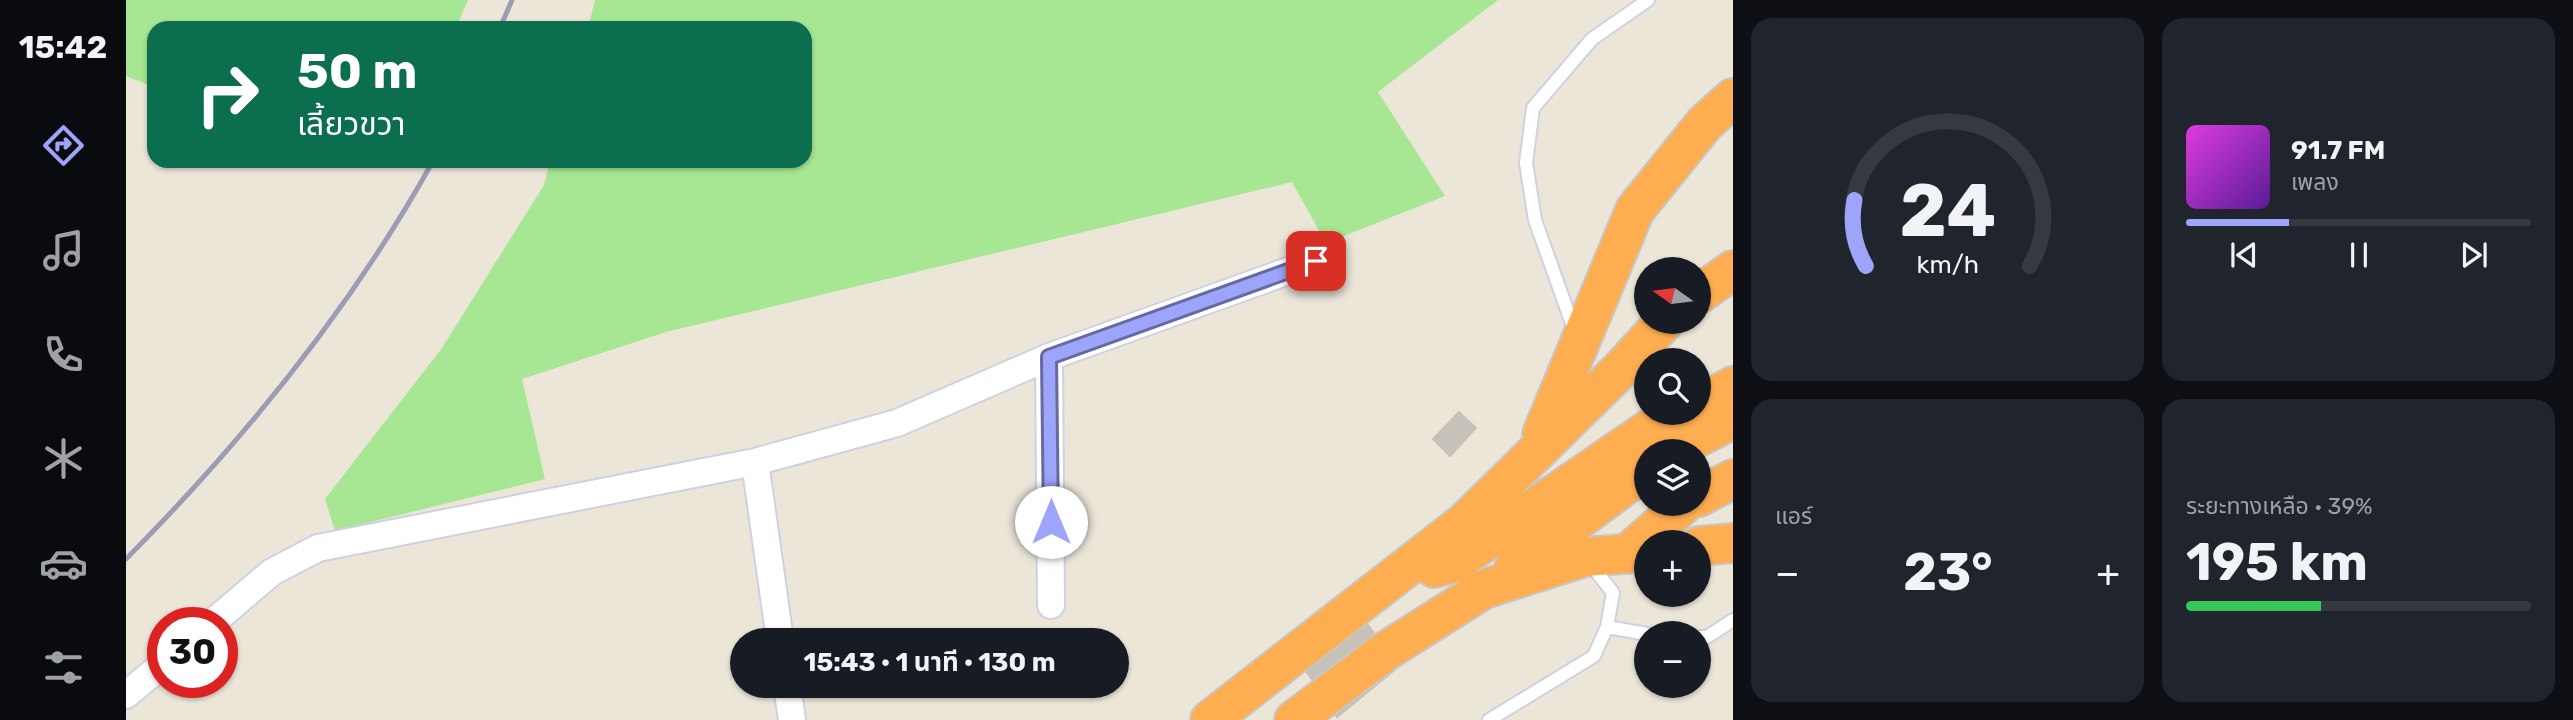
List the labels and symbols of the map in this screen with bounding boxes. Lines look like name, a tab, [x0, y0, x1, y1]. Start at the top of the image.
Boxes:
pin	[1286, 231, 1346, 291]
north arrow	[1634, 257, 1712, 334]
position arrow	[1014, 485, 1088, 559]
speed limit sign: 30	[147, 607, 238, 698]

